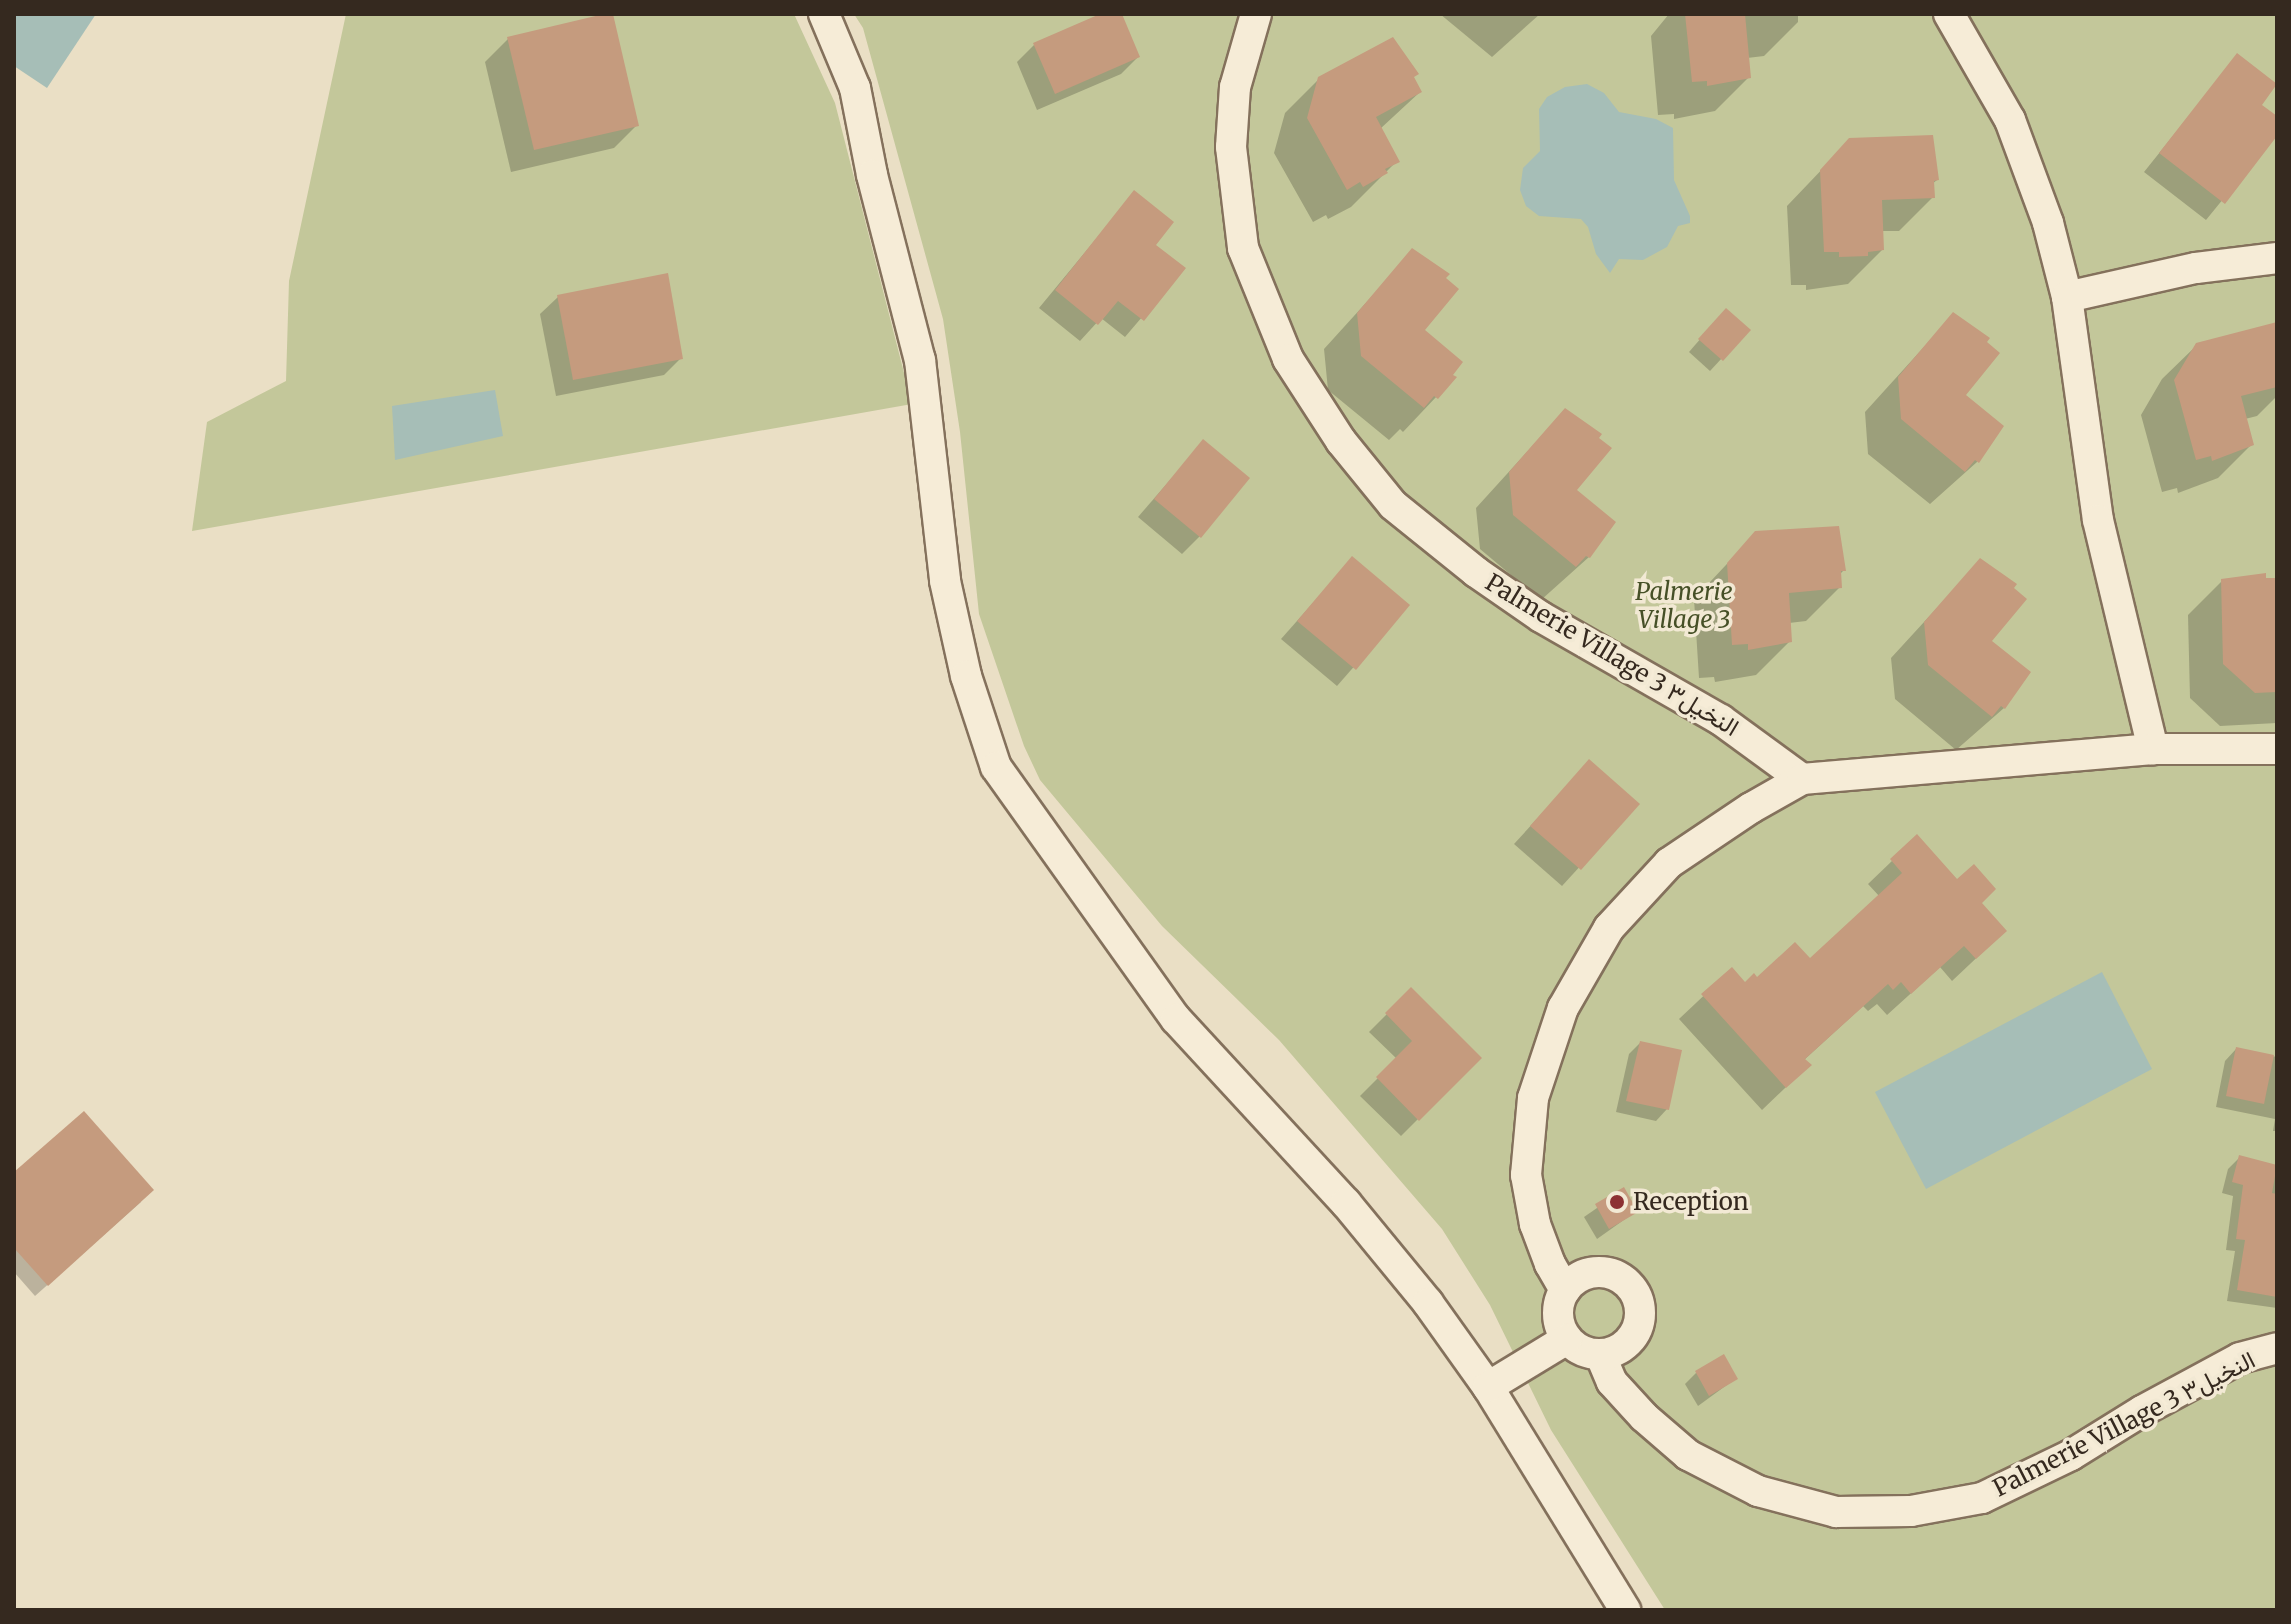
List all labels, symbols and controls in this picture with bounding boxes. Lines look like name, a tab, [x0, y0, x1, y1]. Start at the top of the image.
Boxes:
street label: Palmerie Village 3 النخيل٣	[1480, 568, 1744, 742]
park label: Palmerie Village 3	[1635, 578, 1733, 634]
place label: Reception	[1633, 1188, 1749, 1216]
marker: Reception	[1608, 1193, 1626, 1211]
street label: Palmerie Village 3 النخيل٣	[1988, 1345, 2260, 1503]

